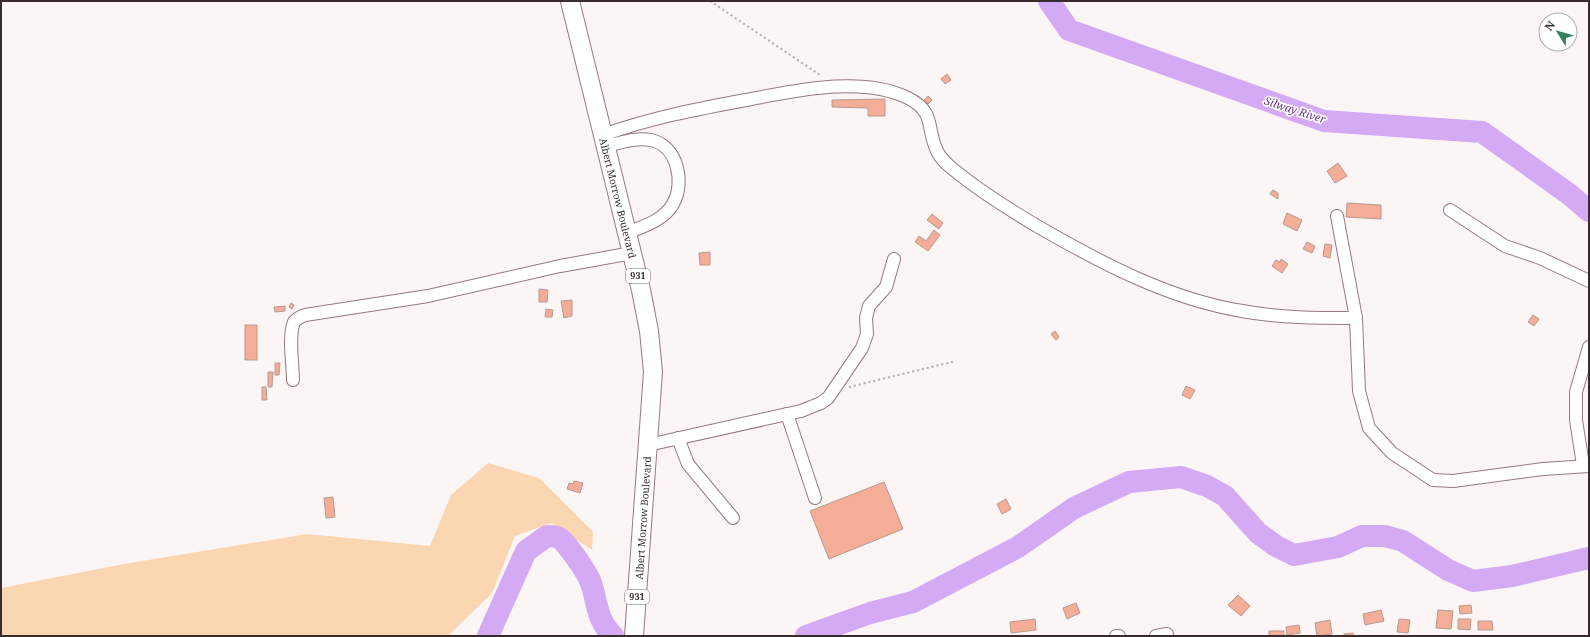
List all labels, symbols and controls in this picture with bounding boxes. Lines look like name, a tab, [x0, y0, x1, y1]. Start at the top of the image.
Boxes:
north arrow	[1538, 12, 1578, 52]
text: N	[1541, 17, 1558, 34]
water label: Silway River	[1263, 93, 1329, 127]
street label: Albert Morrow Boulevard	[596, 136, 640, 260]
road number: 931	[626, 269, 650, 283]
street label: Albert Morrow Boulevard	[632, 456, 654, 580]
road number: 931	[625, 590, 649, 604]

